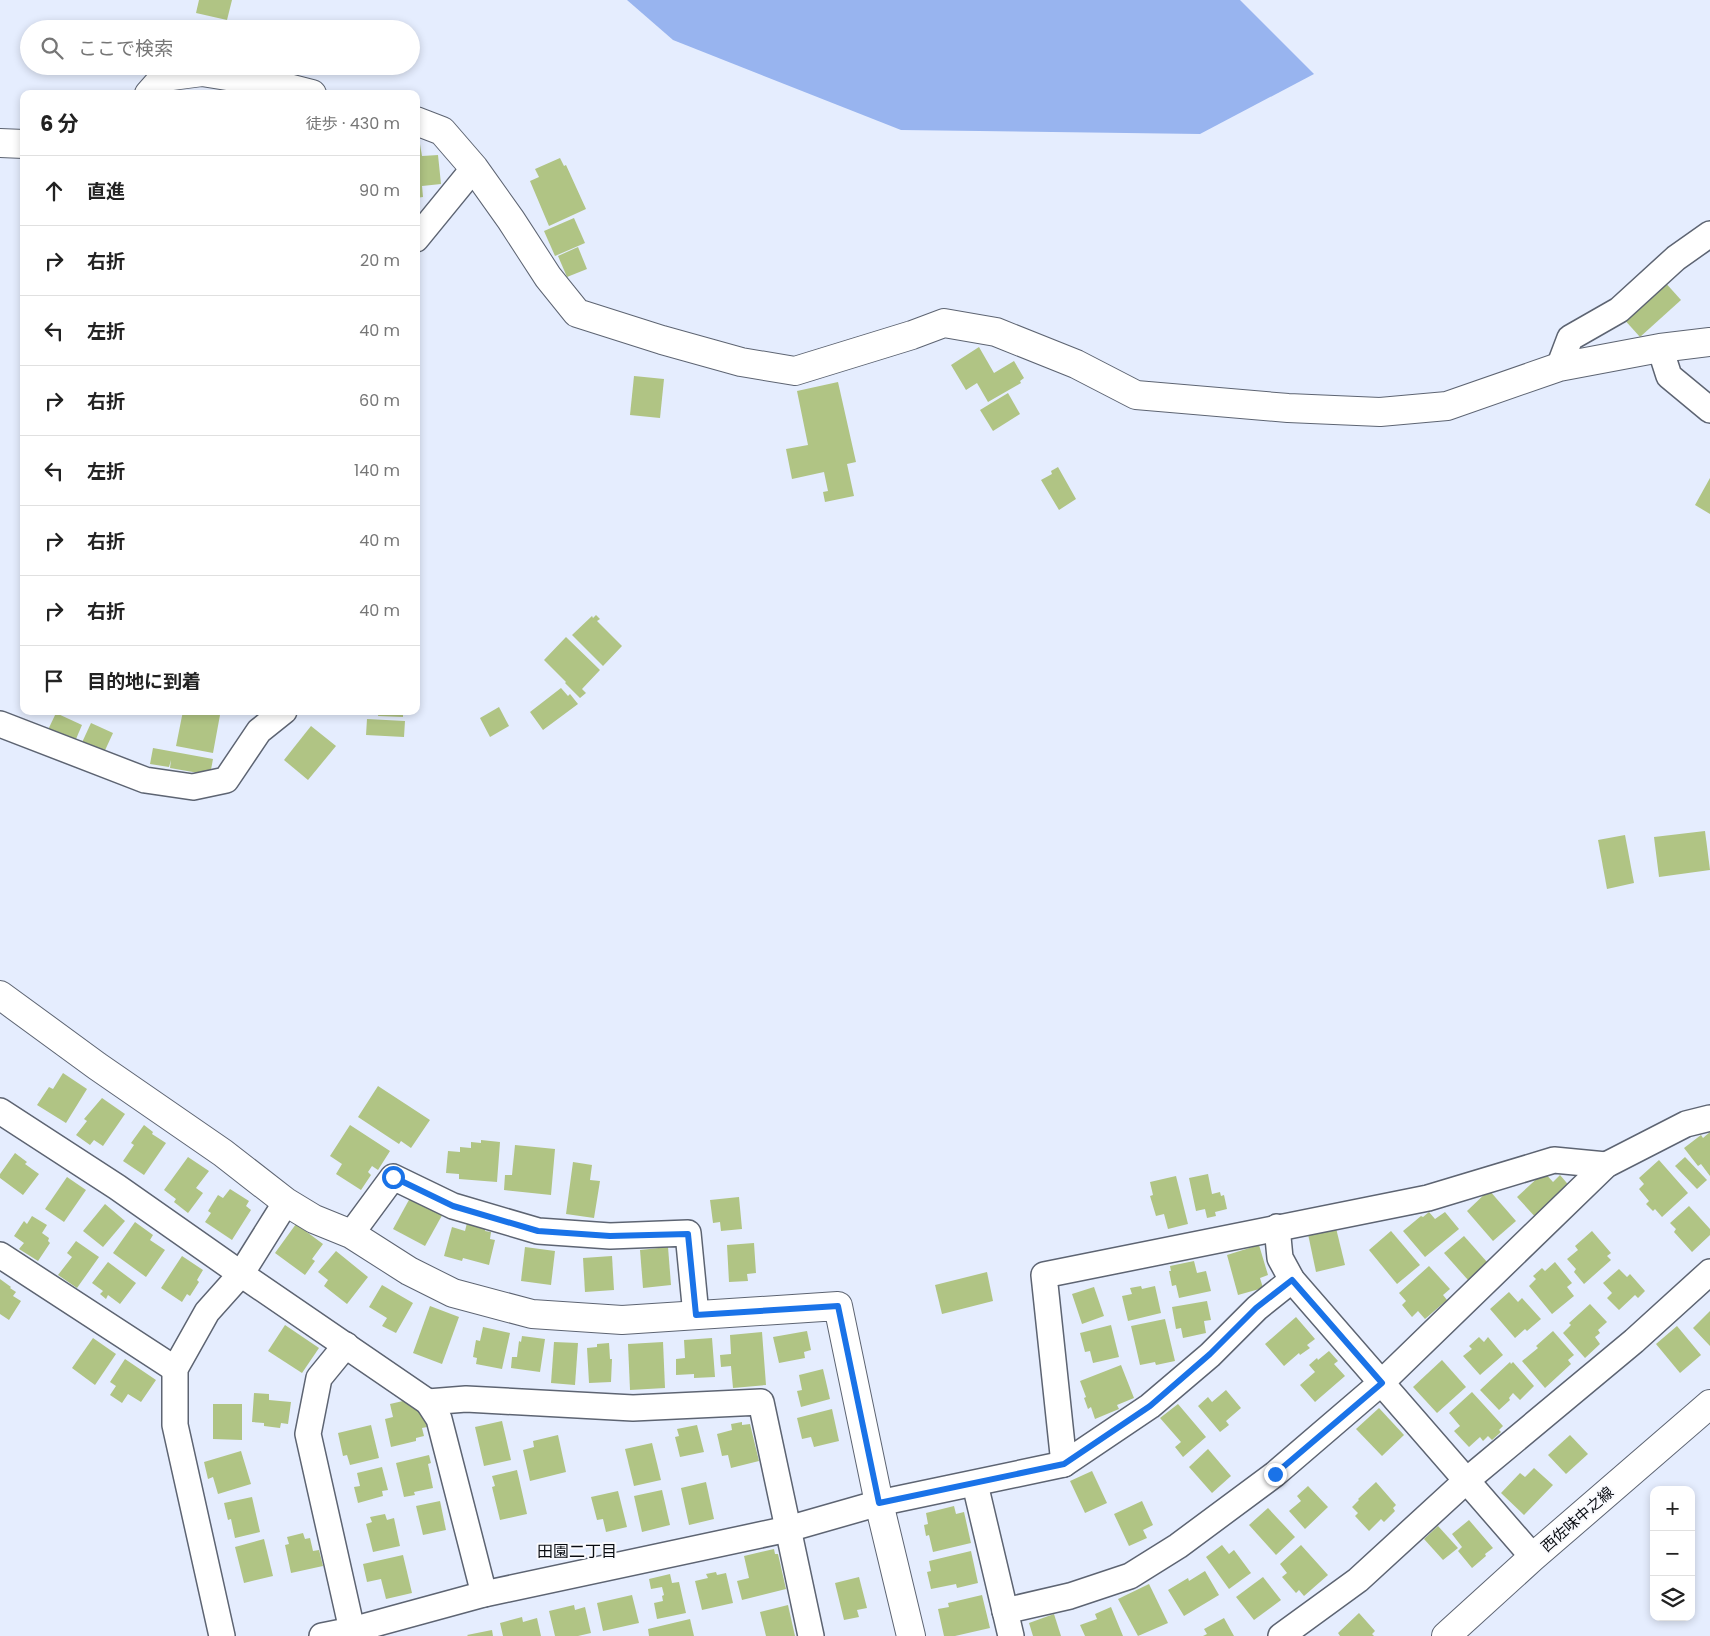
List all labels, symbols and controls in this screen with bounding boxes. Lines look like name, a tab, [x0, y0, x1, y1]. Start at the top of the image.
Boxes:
search box	[20, 20, 420, 75]
icon: search	[38, 34, 66, 62]
text: ここで検索	[78, 35, 173, 62]
text: 6 分	[40, 109, 79, 138]
text: 徒歩 · 430 m	[306, 112, 400, 135]
icon: ahead	[40, 177, 68, 205]
text: 直進	[87, 178, 125, 205]
text: 90 m	[359, 179, 400, 202]
icon: right	[40, 247, 68, 275]
text: 右折	[87, 248, 125, 275]
text: 20 m	[360, 249, 400, 272]
icon: left	[40, 317, 68, 345]
text: 左折	[87, 318, 125, 345]
text: 40 m	[359, 319, 400, 342]
icon: right	[40, 387, 68, 415]
text: 右折	[87, 388, 125, 415]
text: 60 m	[359, 389, 400, 412]
icon: left	[40, 457, 68, 485]
text: 左折	[87, 458, 125, 485]
text: 140 m	[354, 459, 400, 482]
icon: right	[40, 527, 68, 555]
text: 右折	[87, 528, 125, 555]
text: 40 m	[359, 529, 400, 552]
icon: right	[40, 597, 68, 625]
text: 右折	[87, 598, 125, 625]
text: 40 m	[359, 599, 400, 622]
icon: arrive	[40, 667, 68, 695]
text: 目的地に到着	[87, 668, 201, 695]
route start	[382, 1166, 405, 1189]
route end	[1264, 1463, 1287, 1486]
street label: 西佐味中之線	[1536, 1482, 1618, 1556]
map controls	[1650, 1486, 1695, 1621]
button: +	[1650, 1486, 1695, 1531]
button: −	[1650, 1531, 1695, 1576]
district label: 田園二丁目	[537, 1540, 617, 1563]
button: layers	[1650, 1576, 1695, 1621]

